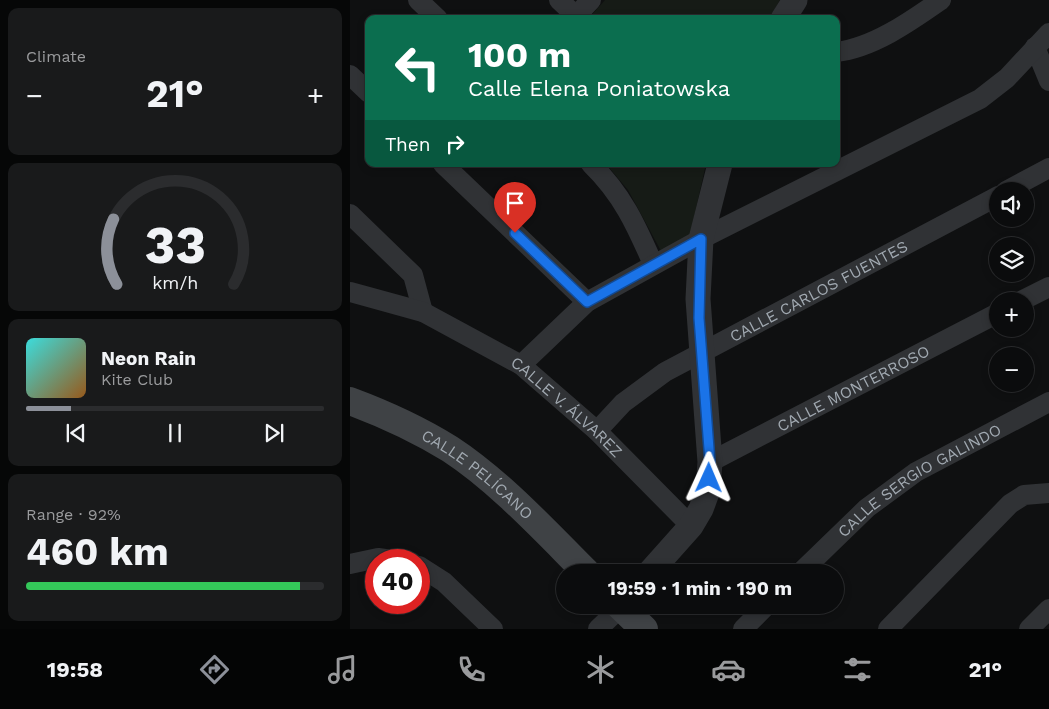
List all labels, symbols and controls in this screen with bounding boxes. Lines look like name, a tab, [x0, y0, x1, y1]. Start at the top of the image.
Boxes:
text: 100 m	[468, 34, 571, 76]
icon: left	[385, 35, 450, 100]
text: Climate	[26, 47, 86, 66]
text: 21°	[146, 72, 204, 116]
text: Calle Elena Poniatowska	[468, 76, 730, 101]
text: −	[26, 79, 43, 112]
text: +	[307, 79, 324, 112]
icon: right	[441, 130, 469, 158]
text: Then	[385, 133, 431, 156]
pin	[494, 182, 536, 233]
map controls	[989, 182, 1034, 392]
button: sound	[989, 182, 1034, 227]
icon: arrive	[501, 189, 529, 217]
text: 33	[144, 215, 206, 276]
street label: CALLE CARLOS FUENTES	[726, 237, 911, 346]
button: layers	[989, 237, 1034, 282]
text: km/h	[152, 272, 198, 293]
button: +	[989, 292, 1034, 337]
street label: CALLE MONTERROSO	[774, 341, 933, 436]
text: Neon Rain	[101, 347, 196, 370]
button: −	[989, 347, 1034, 392]
street label: CALLE V. ÁLVAREZ	[508, 353, 626, 461]
text: Kite Club	[101, 370, 173, 389]
icon: previous	[62, 419, 90, 447]
icon: pause	[161, 419, 189, 447]
icon: next	[260, 419, 288, 447]
street label: CALLE SERGIO GALINDO	[834, 420, 1004, 541]
street label: CALLE PELÍCANO	[418, 426, 537, 523]
position arrow	[682, 451, 734, 503]
text: Range · 92%	[26, 505, 121, 524]
text: 460 km	[26, 530, 169, 574]
speed limit sign: 40	[365, 549, 430, 614]
text: 19:59 · 1 min · 190 m	[608, 577, 792, 600]
icon: directions	[197, 652, 232, 687]
icon: music	[325, 652, 360, 687]
icon: phone	[454, 652, 489, 687]
icon: climate	[583, 652, 618, 687]
icon: car	[711, 652, 746, 687]
icon: filters	[840, 652, 875, 687]
text: 19:58	[47, 657, 103, 682]
text: 21°	[969, 657, 1002, 682]

